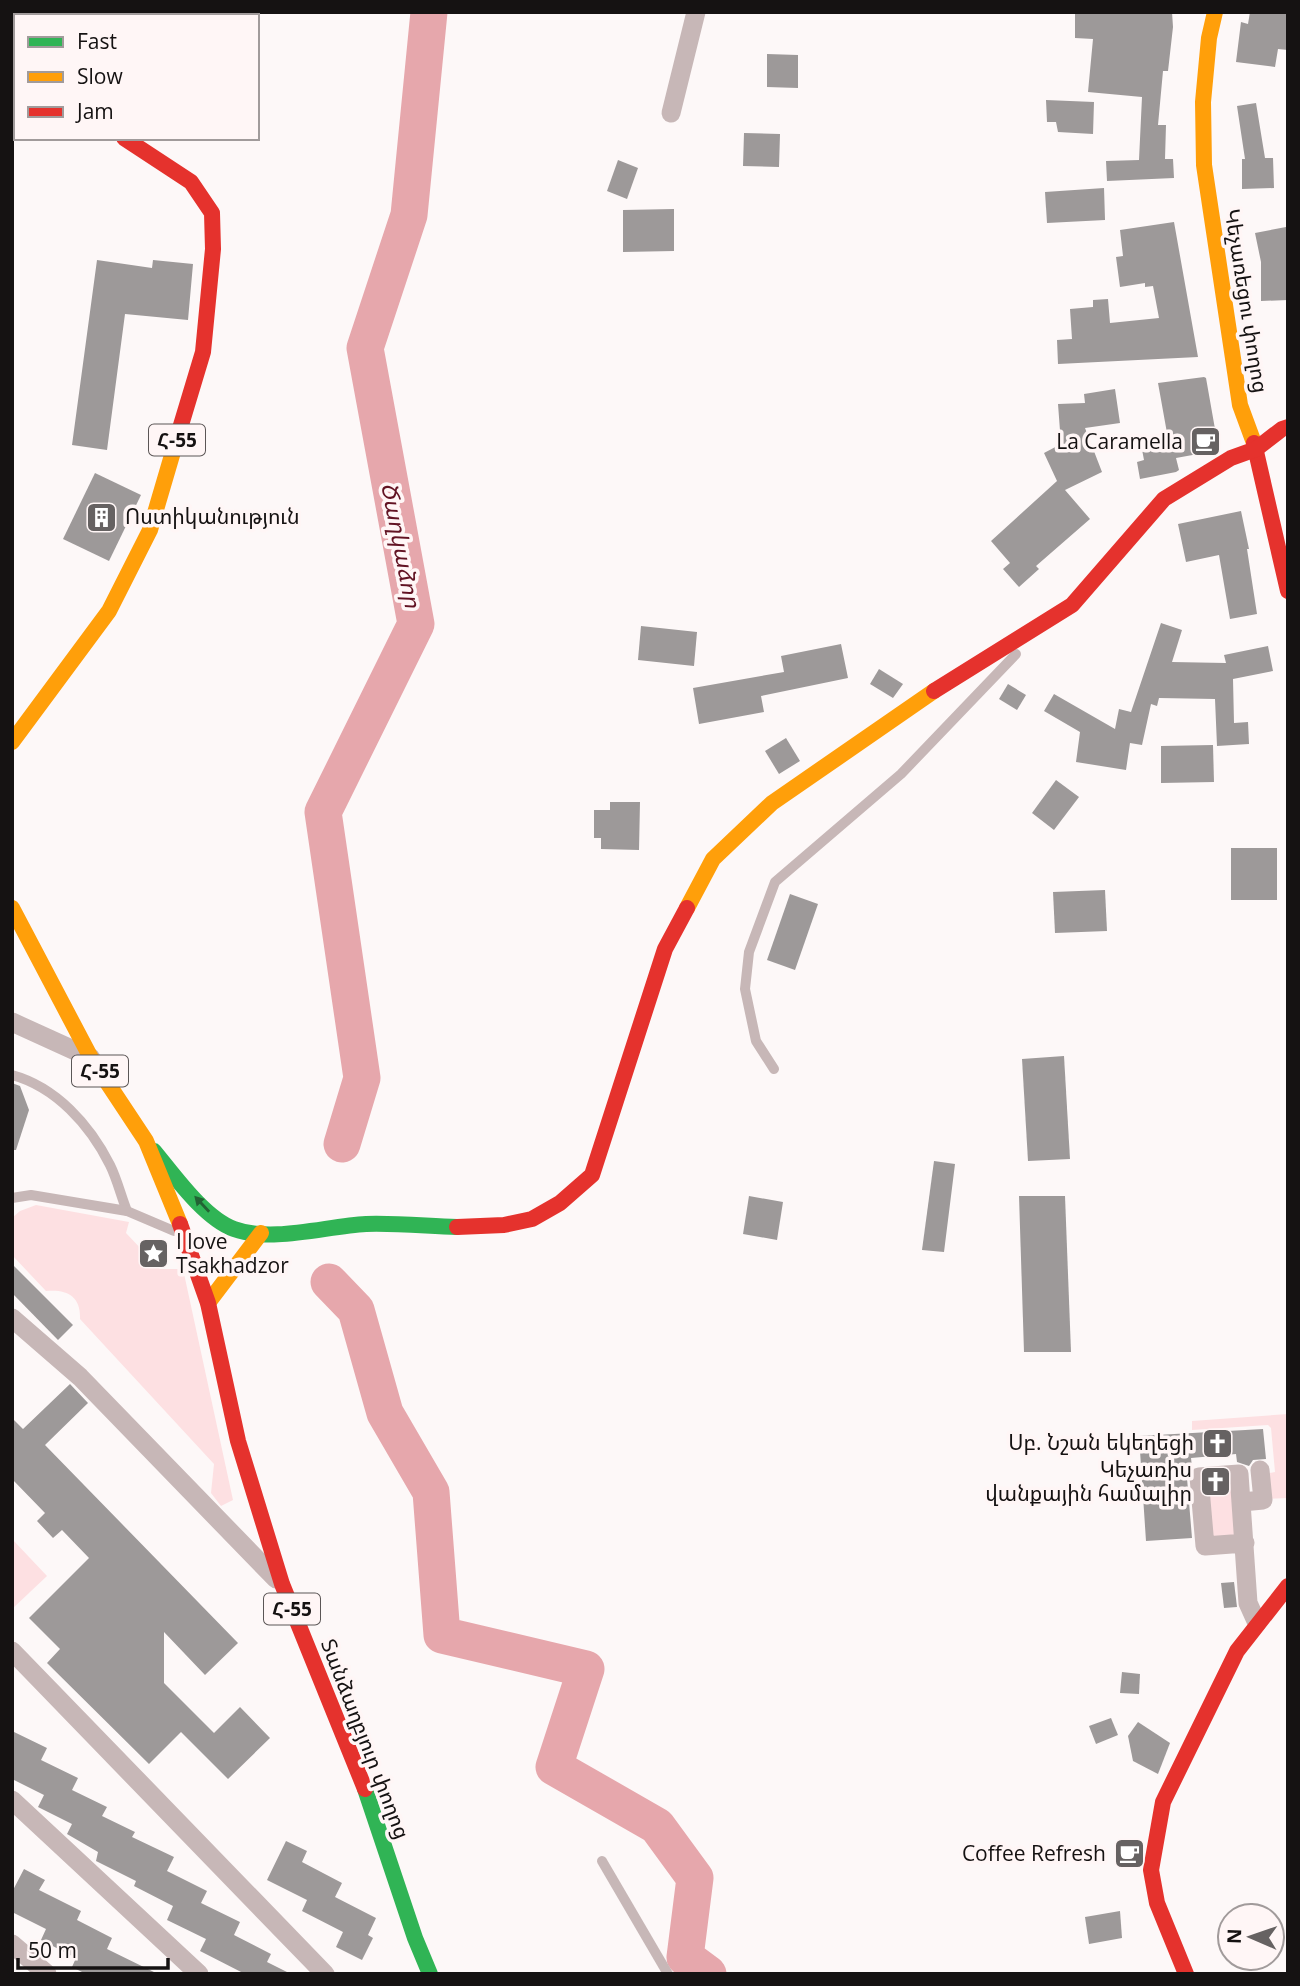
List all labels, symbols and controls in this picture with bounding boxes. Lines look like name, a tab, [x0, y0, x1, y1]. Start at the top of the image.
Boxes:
legend	[14, 14, 259, 140]
text: Fast	[77, 27, 117, 55]
text: Slow	[77, 62, 123, 90]
text: Jam	[75, 97, 114, 125]
street label: Կեչառեցու փողոց	[1219, 207, 1275, 395]
road number: Հ-55	[149, 424, 205, 456]
cafe icon: La Caramella	[1189, 425, 1223, 459]
place label: La Caramella	[1056, 427, 1183, 455]
water label: Ծաղկաձոր	[374, 479, 430, 611]
building icon: Ոստիկանություն	[85, 500, 119, 534]
place label: Ոստիկանություն	[125, 502, 299, 530]
road number: Հ-55	[72, 1056, 128, 1086]
one-way arrow	[195, 1196, 211, 1213]
place label: I love Tsakhadzor	[176, 1227, 289, 1279]
place icon: I love Tsakhadzor	[136, 1237, 170, 1271]
church icon: Սբ. Նշան եկեղեցի	[1200, 1426, 1234, 1460]
place label: Սբ. Նշան եկեղեցի	[1008, 1428, 1194, 1456]
place label: Կեչառիս վանքային համալիր	[985, 1455, 1192, 1507]
church icon: Կեչառիս վանքային համալիր	[1198, 1465, 1232, 1499]
road number: Հ-55	[264, 1594, 320, 1624]
street label: Տանձաղբյուր փողոց	[315, 1635, 417, 1843]
cafe icon: Coffee Refresh	[1112, 1837, 1146, 1871]
place label: Coffee Refresh	[962, 1839, 1106, 1867]
north arrow	[1216, 1902, 1286, 1972]
scale bar	[18, 1926, 168, 1970]
text: N	[1221, 1928, 1247, 1945]
text: 50 m	[28, 1936, 77, 1964]

